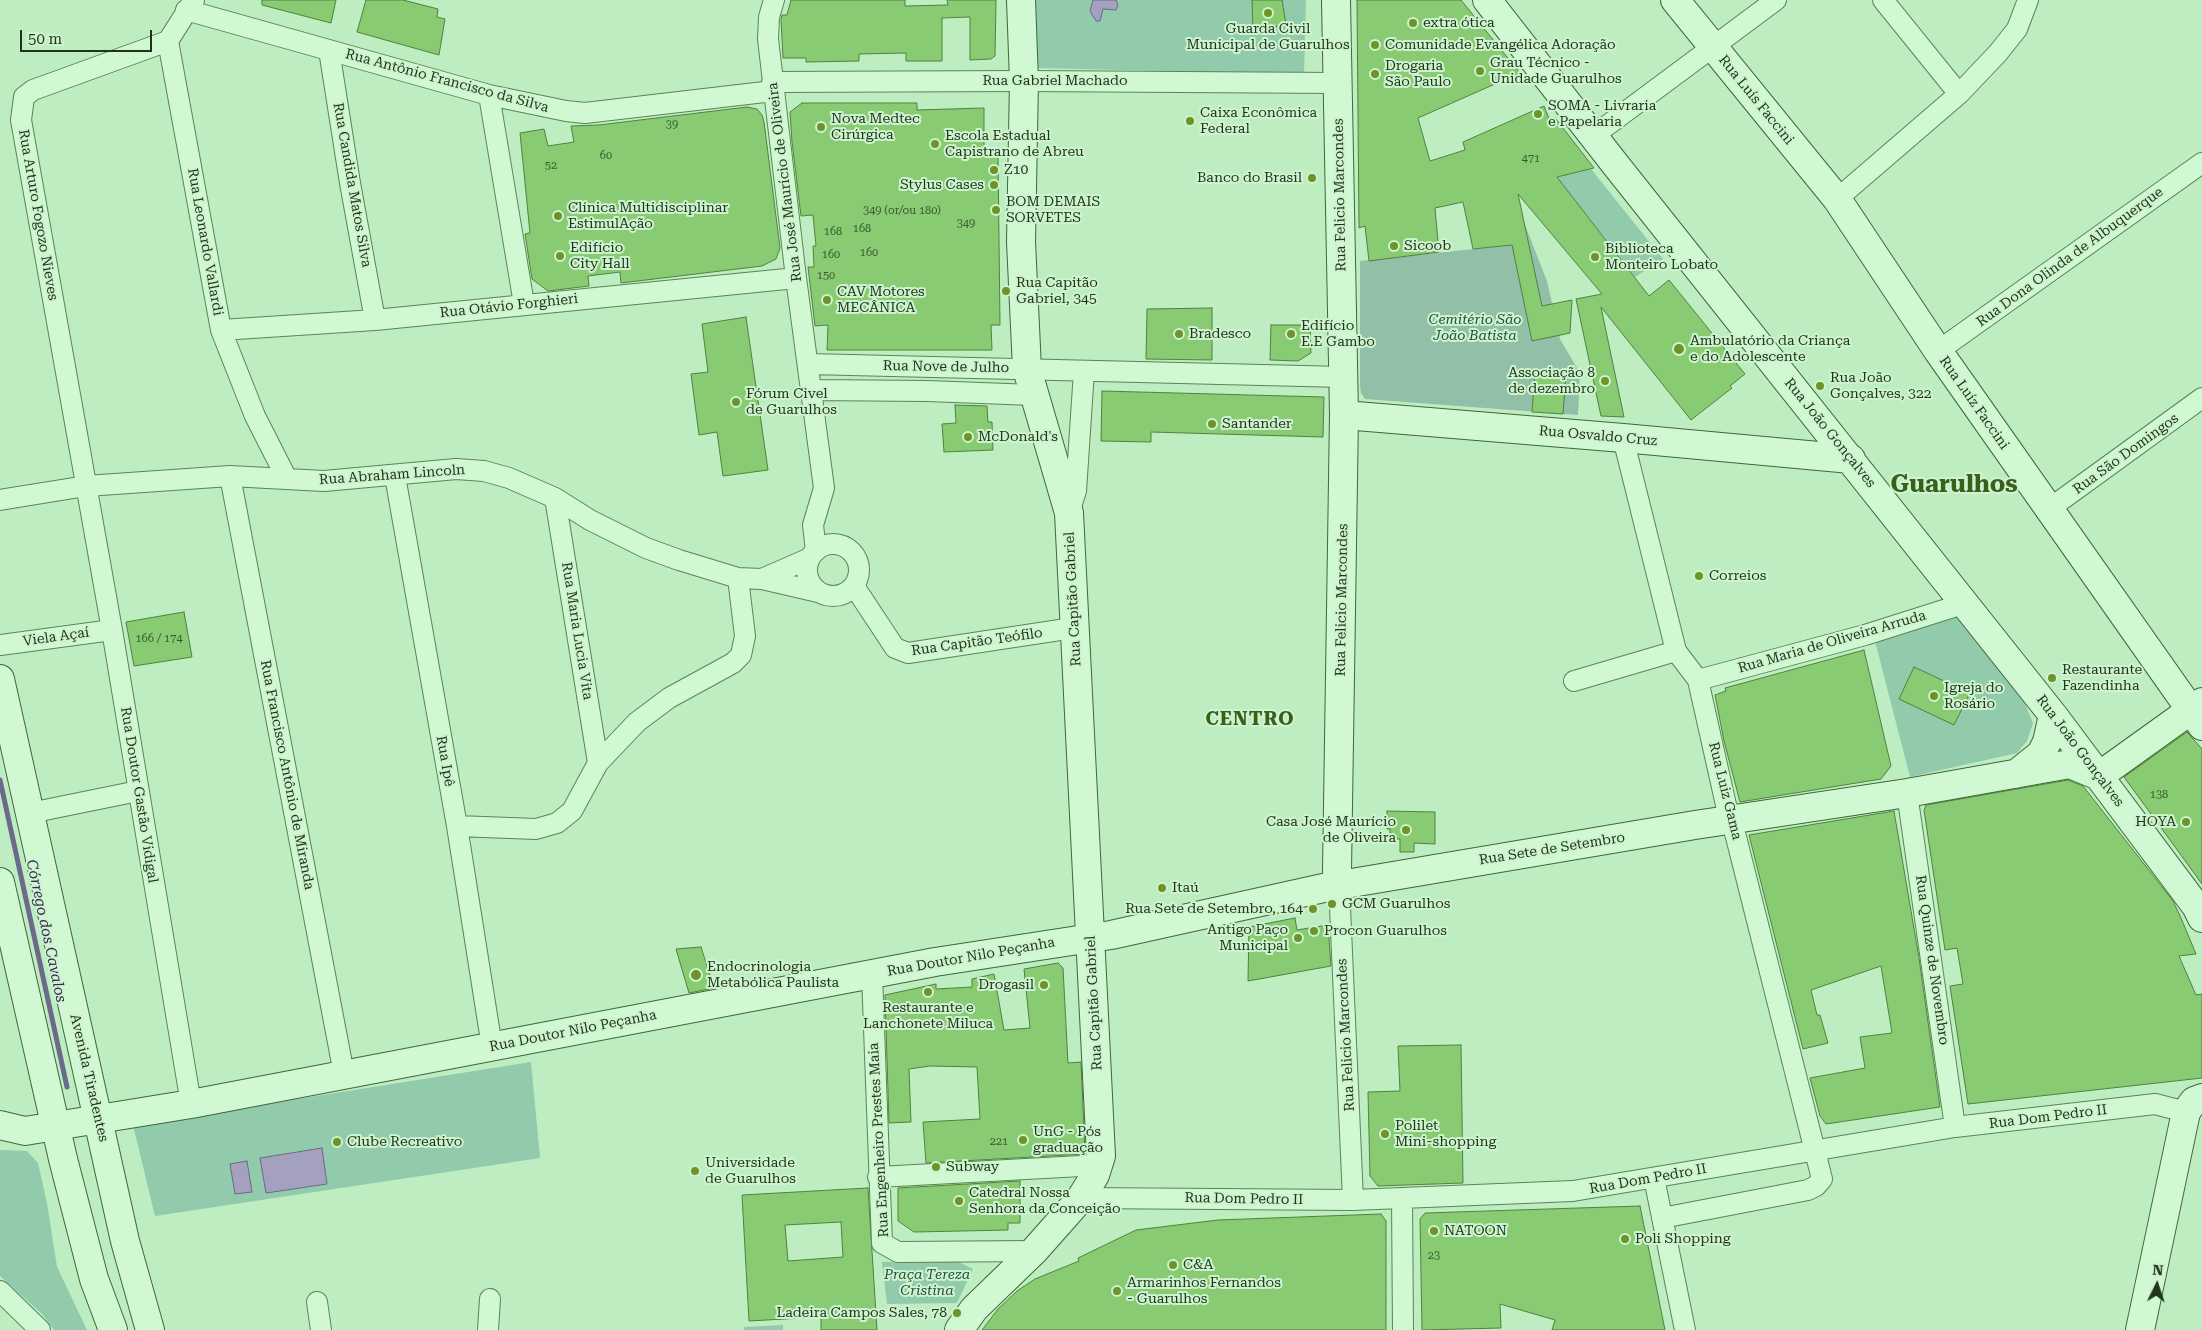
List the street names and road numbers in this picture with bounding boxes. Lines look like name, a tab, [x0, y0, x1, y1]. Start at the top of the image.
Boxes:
street label: Rua Antônio Francisco da Silva	[343, 46, 551, 116]
street label: Rua Luís Faccini	[1715, 52, 1797, 148]
street label: Rua Gabriel Machado	[982, 73, 1128, 89]
street label: Rua José Maurício de Oliveira	[764, 81, 806, 283]
street label: Rua Candida Matos Silva	[329, 101, 375, 269]
street label: Rua Felicio Marcondes	[1330, 118, 1350, 272]
street label: Rua Arturo Fogozo Nieves	[15, 128, 61, 302]
street label: Rua Leonardo Vallardi	[184, 167, 226, 317]
street label: Rua Dona Olinda de Albuquerque	[1973, 184, 2167, 330]
street label: Rua Otávio Forghieri	[439, 290, 579, 322]
street label: Rua Luíz Faccini	[1936, 353, 2012, 453]
street label: Rua Nove de Julho	[883, 357, 1009, 377]
street label: Rua João Gonçalves	[1781, 375, 1879, 491]
street label: Rua São Domingos	[2070, 410, 2182, 498]
street label: Rua Osvaldo Cruz	[1538, 422, 1658, 450]
street label: Rua Abraham Lincoln	[318, 462, 466, 488]
street label: Rua Felicio Marcondes	[1332, 523, 1352, 677]
street label: Rua Capitão Gabriel	[1061, 531, 1085, 667]
street label: Rua Maria Lucia Vita	[558, 561, 596, 701]
street label: Rua Maria de Oliveira Arruda	[1736, 607, 1928, 677]
street label: Viela Açaí	[22, 624, 90, 650]
street label: Rua Capitão Teófilo	[910, 624, 1044, 660]
street label: Rua Francisco Antônio de Miranda	[256, 659, 318, 891]
street label: Rua João Gonçalves	[2032, 692, 2128, 810]
street label: Rua Doutor Gastão Vidigal	[117, 706, 161, 884]
street label: Rua Ipê	[432, 734, 458, 788]
street label: Rua Luiz Gama	[1705, 740, 1745, 842]
street label: Rua Sete de Setembro	[1478, 829, 1626, 869]
street label: Rua Quinze de Novembro	[1912, 874, 1952, 1046]
street label: Rua Doutor Nilo Peçanha	[886, 934, 1056, 980]
street label: Rua Capitão Gabriel	[1082, 935, 1106, 1071]
street label: Rua Felicio Marcondes	[1334, 958, 1358, 1112]
street label: Rua Doutor Nilo Peçanha	[488, 1007, 658, 1055]
street label: Avenida Tiradentes	[66, 1013, 112, 1143]
street label: Rua Engenheiro Prestes Maia	[866, 1042, 892, 1238]
street label: Rua Dom Pedro II	[1988, 1101, 2108, 1133]
street label: Rua Dom Pedro II	[1588, 1160, 1708, 1198]
street label: Rua Dom Pedro II	[1184, 1190, 1304, 1208]

